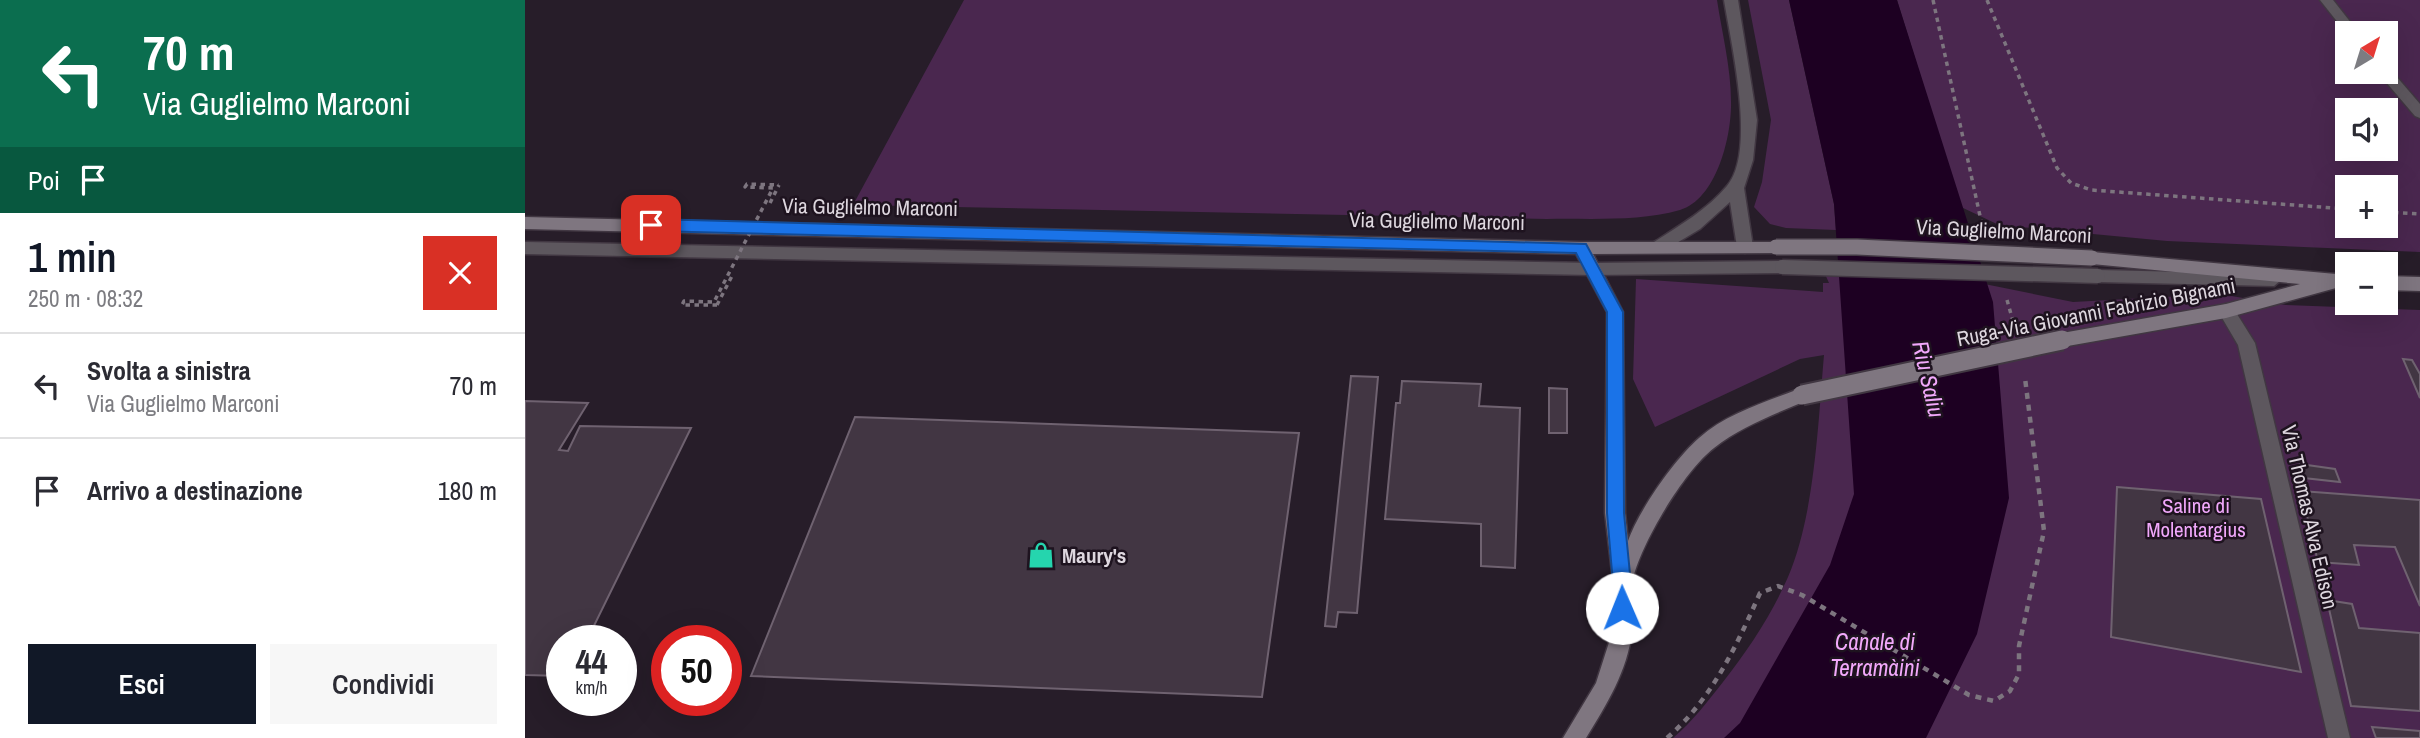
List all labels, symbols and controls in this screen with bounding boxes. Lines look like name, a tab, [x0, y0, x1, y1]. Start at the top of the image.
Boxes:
text: 70 m	[143, 19, 235, 85]
north arrow	[2335, 21, 2397, 84]
map controls	[2335, 21, 2398, 315]
icon: left	[28, 28, 119, 119]
text: Via Guglielmo Marconi	[143, 82, 411, 125]
button: sound	[2335, 98, 2398, 161]
icon: arrive	[74, 161, 112, 199]
text: Poi	[28, 163, 60, 198]
button: +	[2335, 175, 2398, 238]
street label: Via Guglielmo Marconi	[782, 191, 958, 223]
pin	[621, 195, 681, 255]
street label: Via Guglielmo Marconi	[1349, 205, 1525, 237]
icon: arrive	[632, 206, 670, 244]
street label: Via Guglielmo Marconi	[1915, 212, 2093, 250]
text: 1 min	[28, 229, 117, 285]
button: close	[423, 236, 497, 310]
button: −	[2335, 252, 2398, 315]
street label: Ruga-Via Giovanni Fabrizio Bignami	[1954, 271, 2238, 353]
text: 250 m · 08:32	[28, 283, 143, 314]
water label: Riu Saliu	[1905, 338, 1953, 420]
text: Svolta a sinistra	[87, 353, 251, 388]
icon: left	[28, 367, 66, 405]
text: 70 m	[450, 368, 497, 403]
text: Via Guglielmo Marconi	[87, 388, 280, 419]
street label: Via Thomas Alva Edison	[2275, 422, 2345, 612]
icon: arrive	[28, 472, 66, 510]
text: Arrivo a destinazione	[87, 473, 303, 508]
text: 180 m	[438, 473, 497, 508]
park label: Saline di Molentargius	[2146, 491, 2246, 544]
shop icon: Maury's	[1026, 540, 1056, 570]
place label: Maury's	[1062, 541, 1126, 570]
position arrow	[1585, 571, 1659, 645]
speed limit sign: 50	[651, 625, 742, 716]
water label: Canale di Terramàini	[1830, 626, 1921, 683]
text: 44	[576, 638, 607, 685]
button: Esci	[28, 644, 256, 724]
button: Condividi	[270, 644, 497, 724]
text: km/h	[576, 675, 608, 700]

